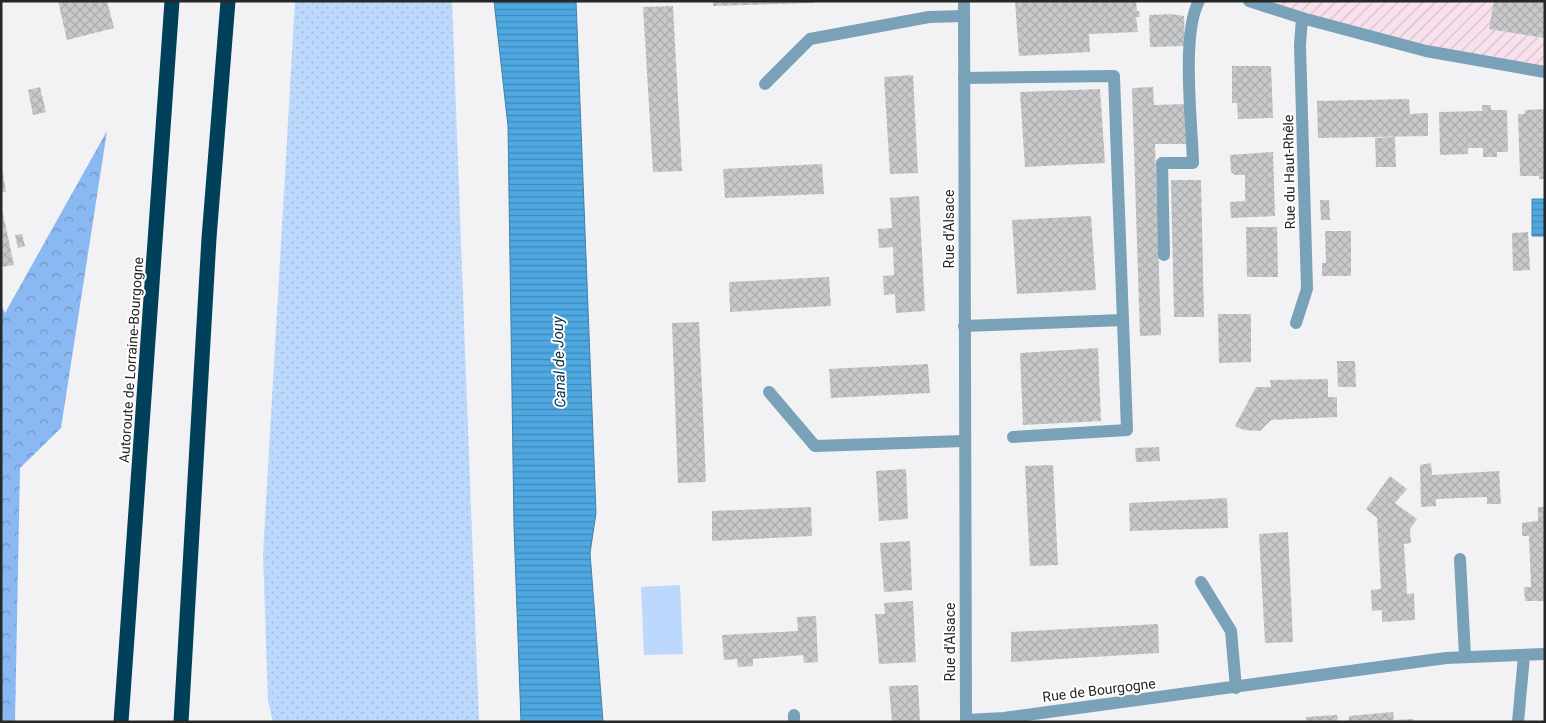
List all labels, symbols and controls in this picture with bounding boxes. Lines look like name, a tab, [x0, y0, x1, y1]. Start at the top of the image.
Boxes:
street label: Rue du Haut-Rhêle	[1280, 115, 1298, 229]
street label: Rue d'Alsace	[941, 190, 957, 268]
street label: Autoroute de Lorraine-Bourgogne	[116, 256, 146, 464]
water label: Canal de Jouy	[548, 315, 570, 408]
street label: Rue d'Alsace	[942, 603, 958, 681]
street label: Rue de Bourgogne	[1041, 675, 1157, 705]

